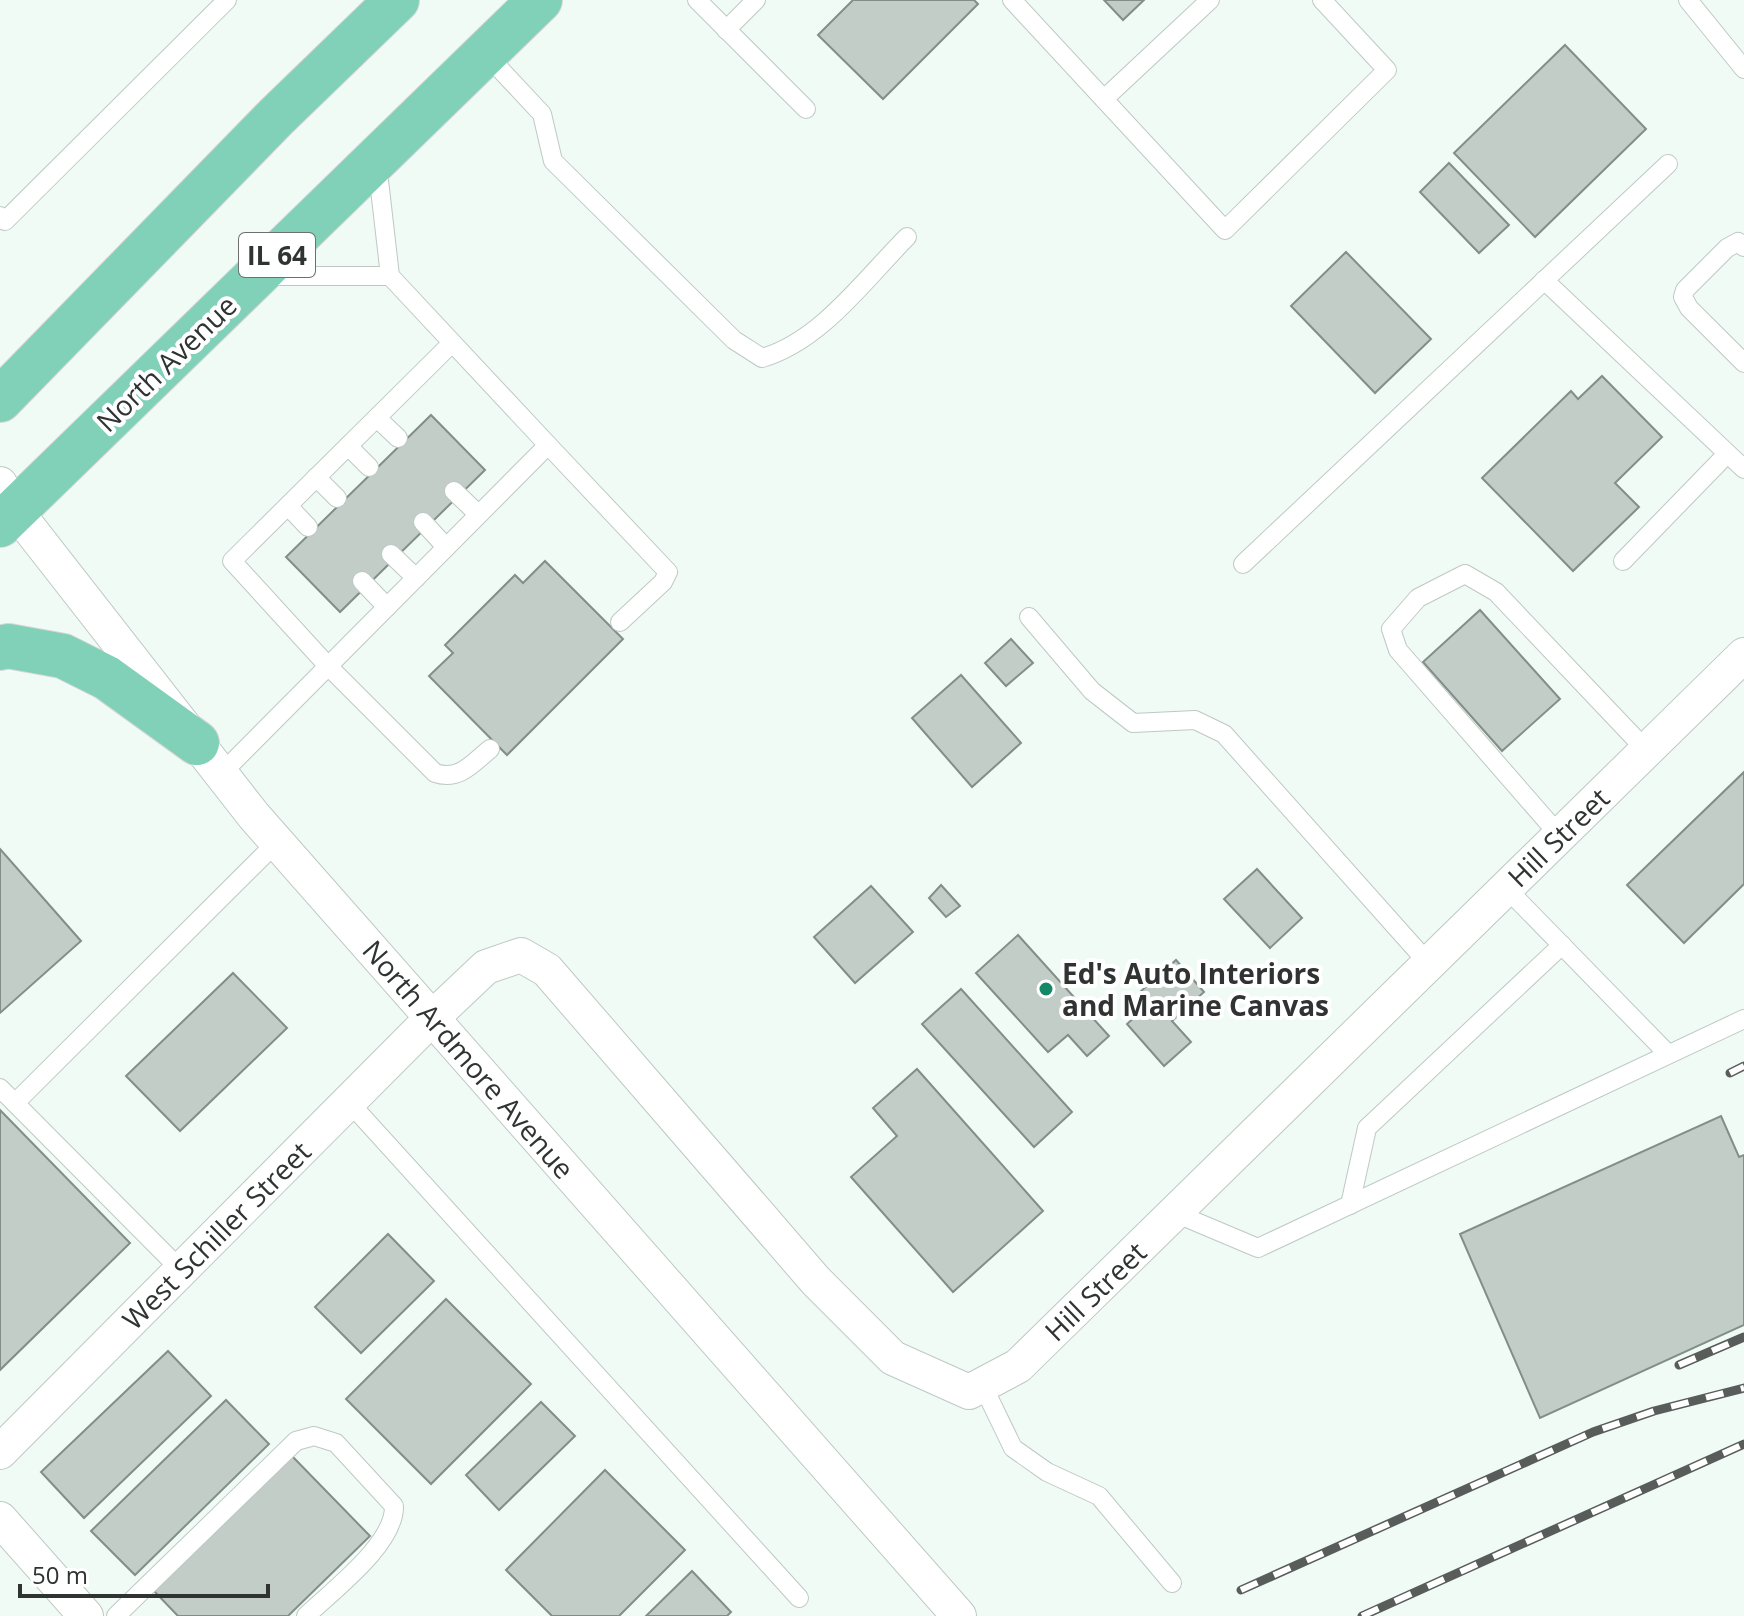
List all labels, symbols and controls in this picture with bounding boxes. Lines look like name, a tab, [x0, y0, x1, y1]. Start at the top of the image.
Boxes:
road number: IL 64	[239, 233, 315, 277]
street label: North Avenue	[88, 286, 244, 440]
street label: Hill Street	[1499, 779, 1617, 895]
street label: North Ardmore Avenue	[355, 932, 583, 1186]
place label: Ed's Auto Interiors and Marine Canvas	[1062, 954, 1329, 1024]
marker: Ed's Auto Interiors and Marine Canvas	[1037, 980, 1055, 998]
street label: West Schiller Street	[113, 1132, 319, 1338]
street label: Hill Street	[1036, 1233, 1154, 1349]
scale bar	[20, 1548, 268, 1598]
text: 50 m	[32, 1558, 88, 1591]

